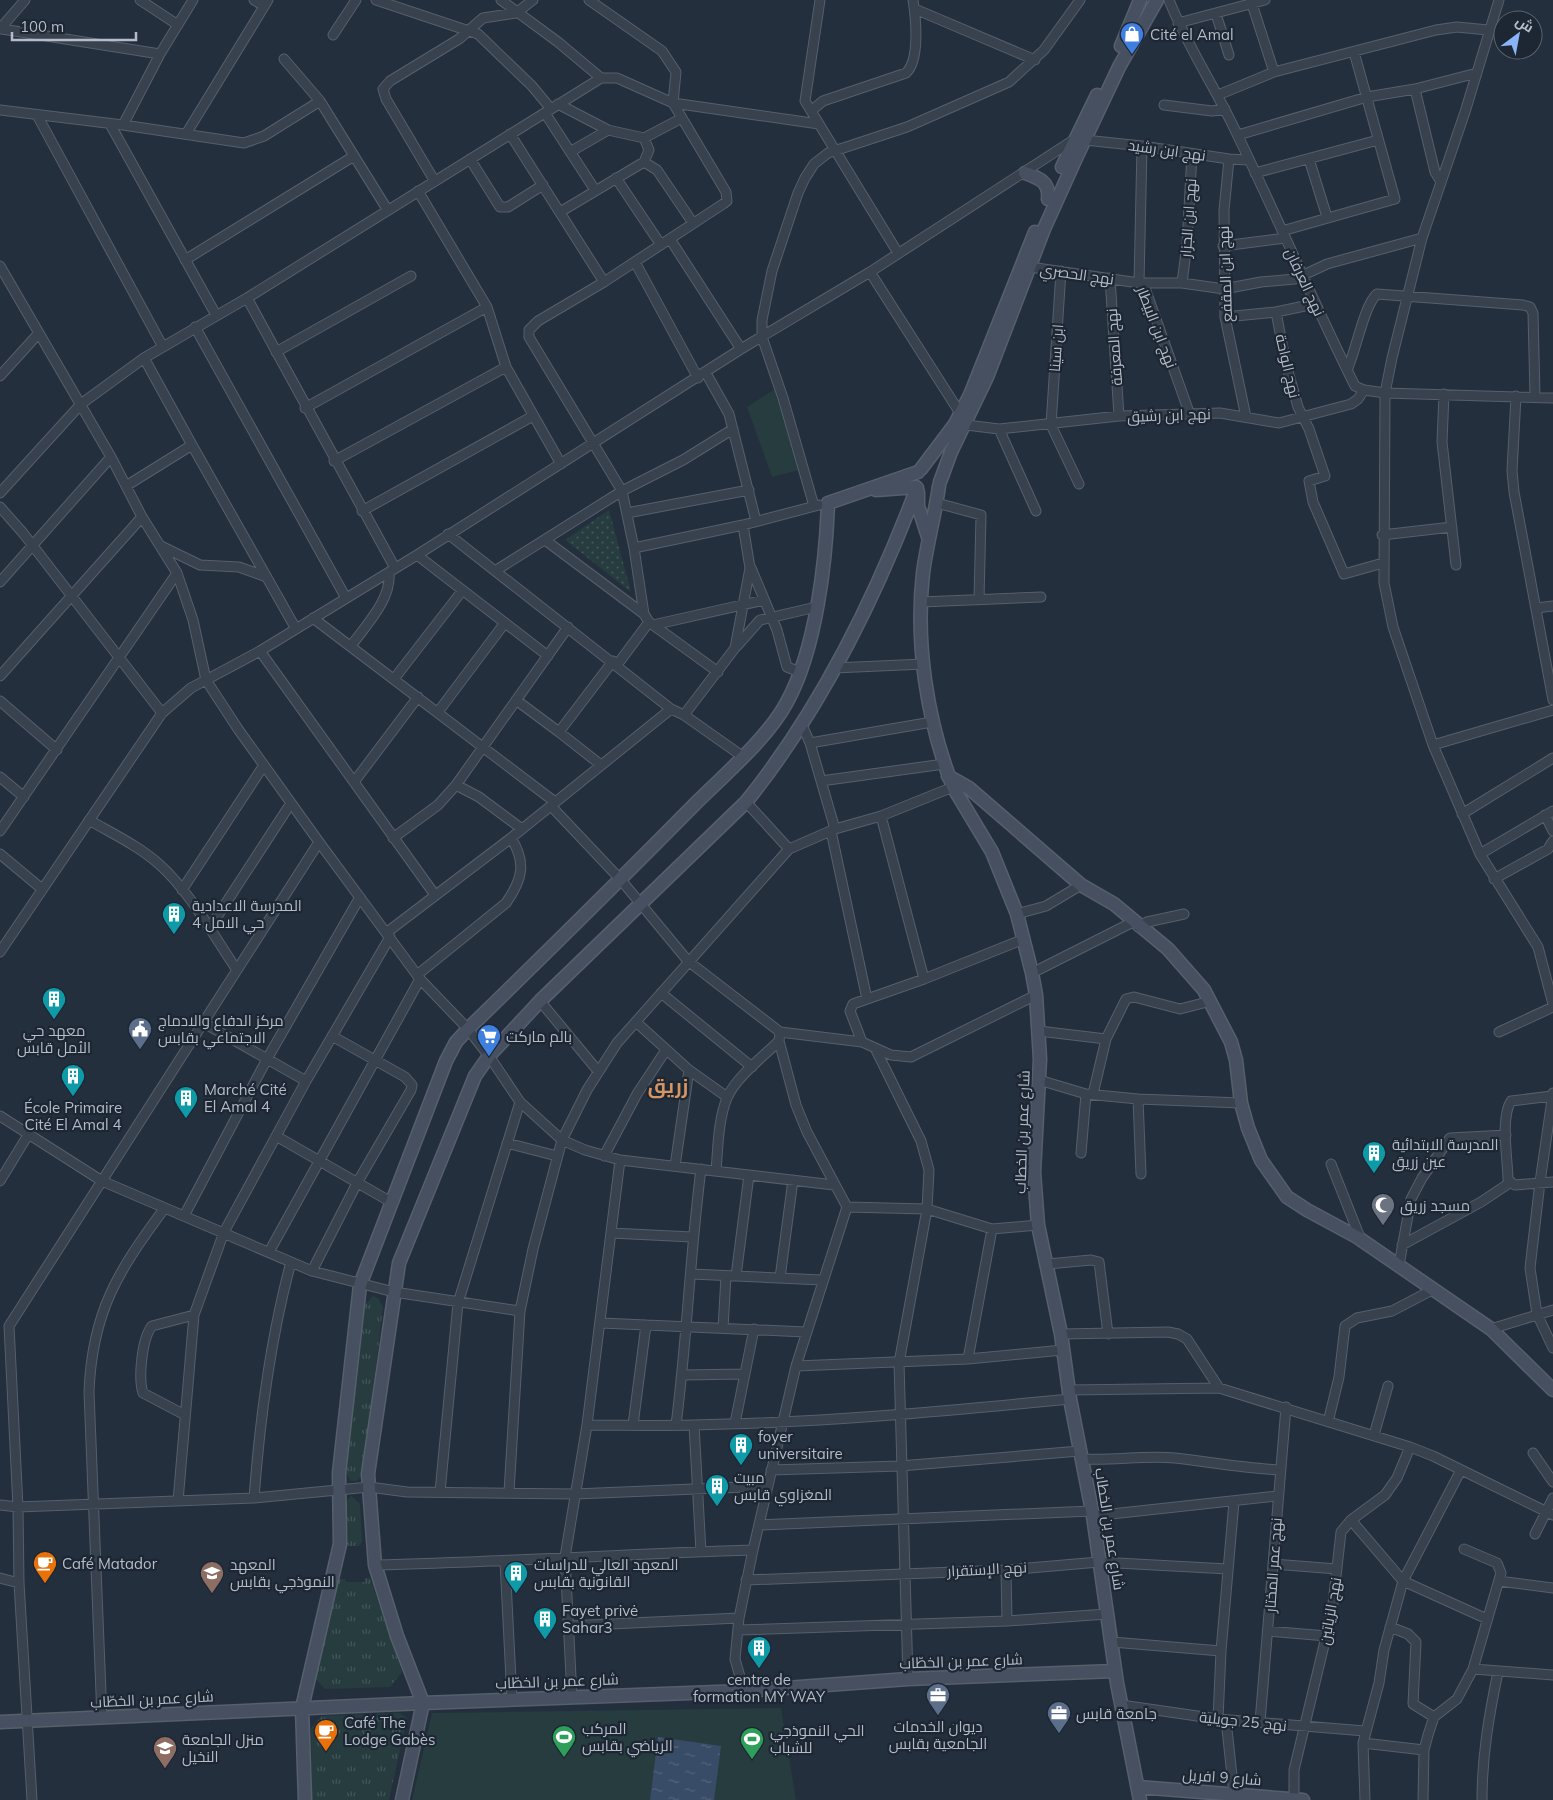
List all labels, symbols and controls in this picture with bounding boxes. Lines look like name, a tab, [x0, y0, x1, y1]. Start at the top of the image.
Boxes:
scale bar	[12, 10, 136, 42]
north arrow	[1493, 10, 1543, 60]
text: ش	[1513, 12, 1537, 36]
text: 100 m	[20, 17, 64, 36]
shop icon: Cité el Amal	[1119, 21, 1145, 55]
place label: Cité el Amal	[1150, 25, 1234, 44]
street label: نهج ابن رشيد	[1127, 135, 1207, 167]
street label: نهج ابن الجزار	[1176, 178, 1202, 259]
street label: نهج ابن المقفع	[1214, 225, 1238, 323]
street label: نهج العرفان	[1279, 245, 1329, 320]
street label: نهج الحصري	[1038, 259, 1115, 292]
street label: نهج ابن البيطار	[1130, 282, 1181, 371]
street label: نهج المعرفة	[1102, 308, 1128, 386]
street label: ابن سينا	[1045, 323, 1068, 373]
street label: نهج الواحة	[1269, 332, 1305, 400]
street label: نهج ابن رشيق	[1127, 404, 1211, 428]
place label: المدرسة الاعدادية حي الامل 4	[192, 896, 302, 935]
building icon: المدرسة الاعدادية حي الامل 4	[161, 901, 187, 935]
building icon: معهد حي الأمل قابس	[41, 986, 67, 1020]
place label: مركز الدفاع والادماج الاجتماعي بقابس	[158, 1011, 284, 1050]
public building icon: مركز الدفاع والادماج الاجتماعي بقابس	[127, 1016, 153, 1050]
place label: معهد حي الأمل قابس	[17, 1021, 91, 1058]
supermarket icon: بالم ماركت	[476, 1023, 502, 1057]
place label: بالم ماركت	[506, 1027, 572, 1047]
building icon: École Primaire Cité El Amal 4	[60, 1063, 86, 1097]
street label: شارع عمر بن الخطاب	[1010, 1070, 1036, 1194]
district label: زريق	[648, 1073, 688, 1099]
place label: Marché Cité El Amal 4	[204, 1080, 287, 1116]
building icon: Marché Cité El Amal 4	[173, 1085, 199, 1119]
place label: École Primaire Cité El Amal 4	[24, 1098, 122, 1134]
place label: المدرسة الابتدائية عين زريق	[1392, 1135, 1499, 1172]
building icon: المدرسة الابتدائية عين زريق	[1361, 1140, 1387, 1174]
mosque icon: مسجد زريق	[1370, 1192, 1396, 1226]
place label: مسجد زريق	[1400, 1196, 1470, 1216]
place label: foyer universitaire	[758, 1427, 843, 1463]
building icon: foyer universitaire	[728, 1432, 754, 1466]
street label: شارع عمر بن الخطاب	[1089, 1467, 1129, 1592]
place label: مبيت المغزاوي قابس	[734, 1468, 832, 1507]
building icon: مبيت المغزاوي قابس	[704, 1473, 730, 1507]
street label: نهج عمر المختار	[1260, 1517, 1288, 1614]
cafe icon: Café Matador	[32, 1550, 58, 1584]
place label: Café Matador	[62, 1554, 158, 1573]
place label: المعهد النموذجي بقابس	[230, 1555, 335, 1594]
place label: المعهد العالي للدراسات القانونية بقابس	[534, 1555, 678, 1592]
street label: نهج الإستقرار	[946, 1557, 1027, 1583]
school or university icon: المعهد النموذجي بقابس	[199, 1560, 225, 1594]
building icon: المعهد العالي للدراسات القانونية بقابس	[503, 1560, 529, 1594]
street label: نهج الزياتين	[1315, 1576, 1347, 1647]
place label: Fayet privė Sahar3	[562, 1601, 638, 1637]
building icon: Fayet privė Sahar3	[532, 1606, 558, 1640]
building icon: centre de formation MY WAY	[746, 1635, 772, 1669]
street label: شارع عمر بن الخطّاب	[899, 1649, 1023, 1675]
street label: شارع عمر بن الخطّاب	[495, 1669, 619, 1695]
place label: centre de formation MY WAY	[693, 1670, 826, 1706]
office icon: ديوان الخدمات الجامعية بقابس	[925, 1682, 951, 1716]
street label: شارع عمر بن الخطّاب	[90, 1686, 214, 1714]
office icon: جامعة قابس	[1046, 1700, 1072, 1734]
place label: جامعة قابس	[1076, 1704, 1157, 1724]
street label: نهج 25 جويلية	[1198, 1707, 1288, 1737]
place label: Café The Lodge Gabès	[344, 1713, 435, 1749]
place label: ديوان الخدمات الجامعية بقابس	[889, 1717, 987, 1754]
cafe icon: Café The Lodge Gabès	[313, 1718, 339, 1752]
place label: المركب الرياضي بقابس	[582, 1719, 673, 1758]
place label: الحي النموذجي للشباب	[770, 1721, 865, 1757]
sports icon: المركب الرياضي بقابس	[551, 1724, 577, 1758]
sports icon: الحي النموذجي للشباب	[739, 1726, 765, 1760]
place label: منزل الجامعة النخيل	[182, 1730, 264, 1767]
school or university icon: منزل الجامعة النخيل	[152, 1735, 178, 1769]
street label: شارع 9 افريل	[1182, 1765, 1262, 1791]

